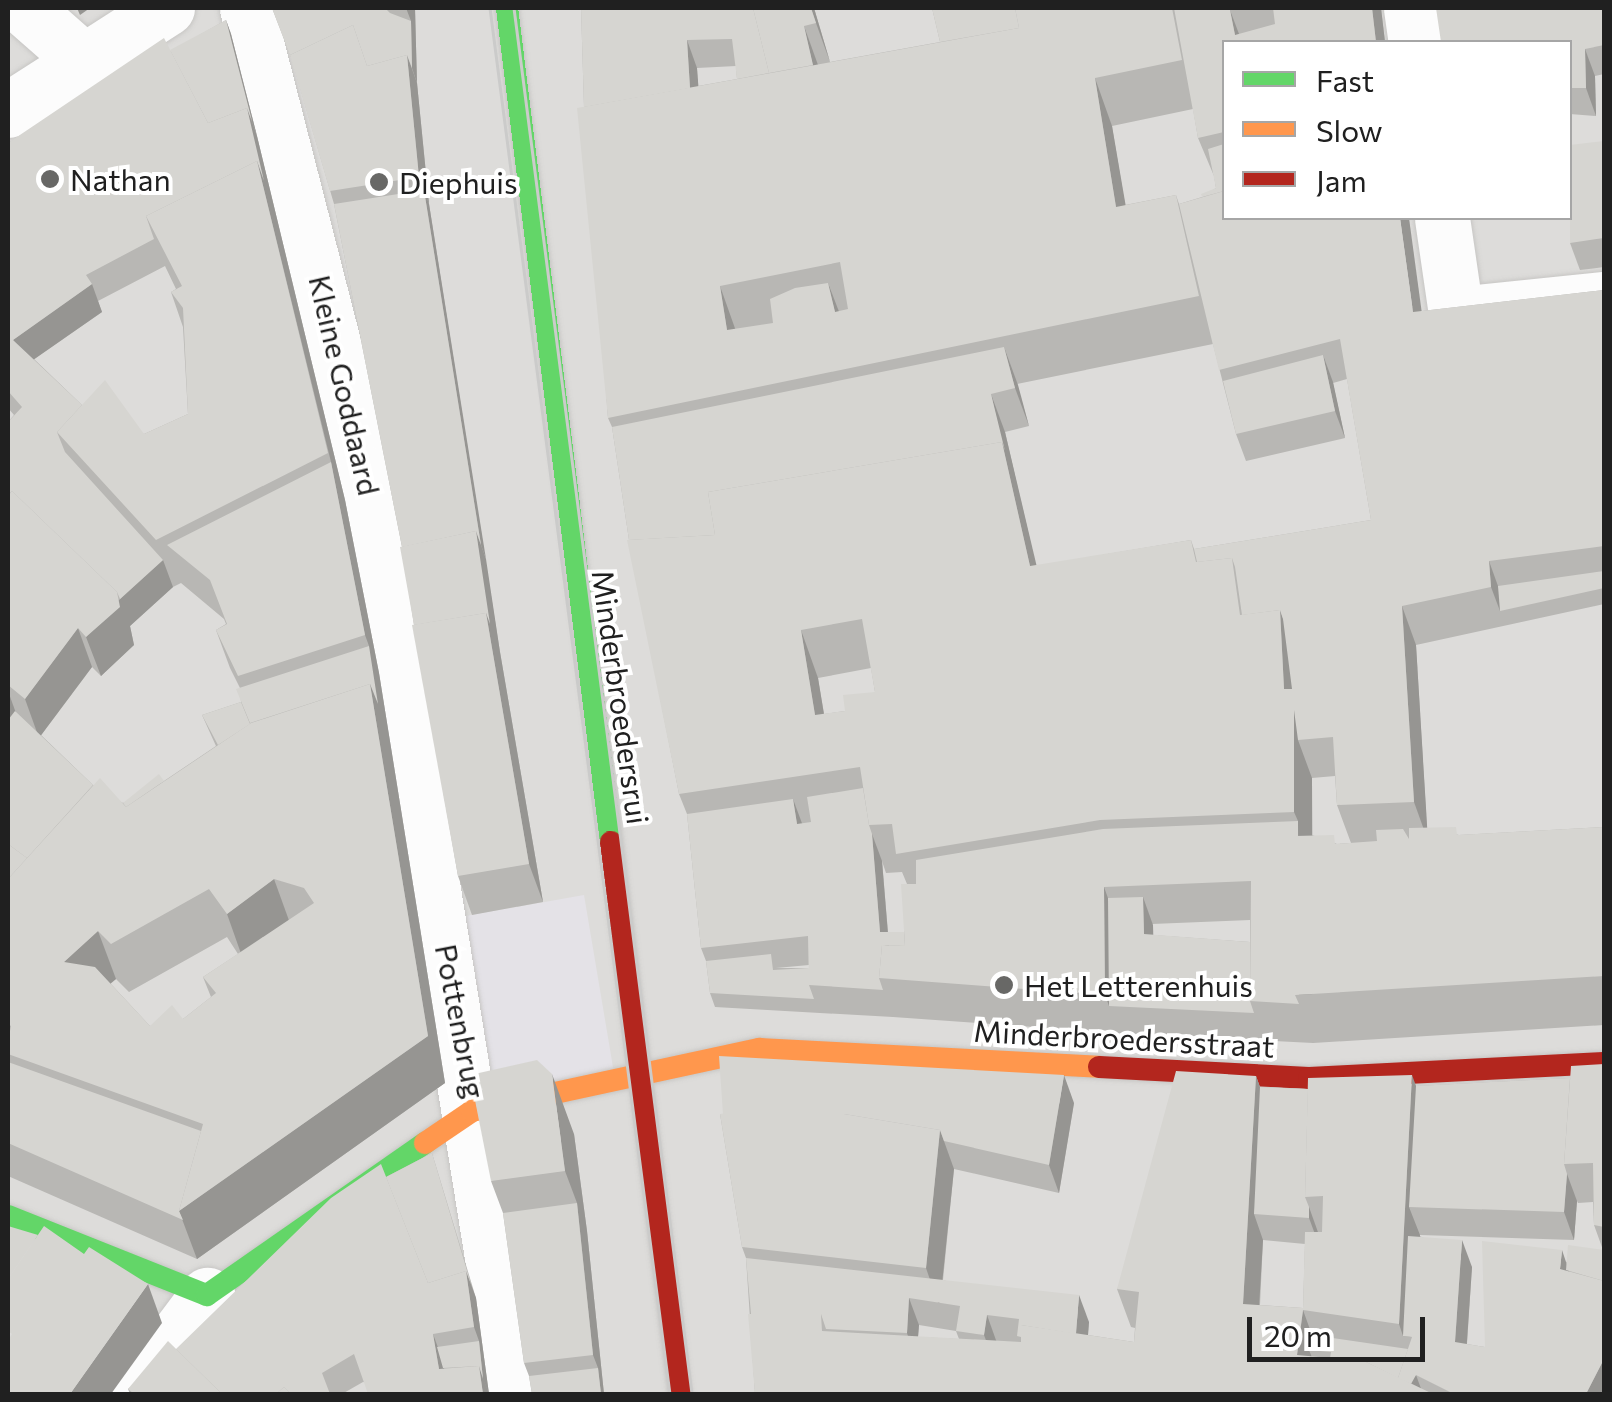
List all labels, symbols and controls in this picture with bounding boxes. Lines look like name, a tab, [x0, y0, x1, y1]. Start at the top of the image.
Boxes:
legend	[1222, 40, 1572, 220]
text: Fast	[1316, 61, 1374, 98]
text: Slow	[1316, 111, 1383, 148]
place label: Nathan	[70, 161, 171, 197]
text: Jam	[1316, 161, 1367, 198]
place label: Diephuis	[399, 164, 518, 200]
marker: Nathan	[39, 168, 61, 190]
marker: Diephuis	[368, 171, 390, 193]
street label: Kleine Goddaard	[302, 271, 388, 499]
street label: Minderbroedersrui	[585, 568, 657, 826]
street label: Pottenbrug	[428, 941, 494, 1101]
place label: Het Letterenhuis	[1024, 967, 1253, 1003]
marker: Het Letterenhuis	[993, 974, 1015, 996]
street label: Minderbroedersstraat	[973, 1012, 1275, 1064]
scale bar	[1252, 1297, 1430, 1359]
text: 20 m	[1264, 1316, 1332, 1353]

